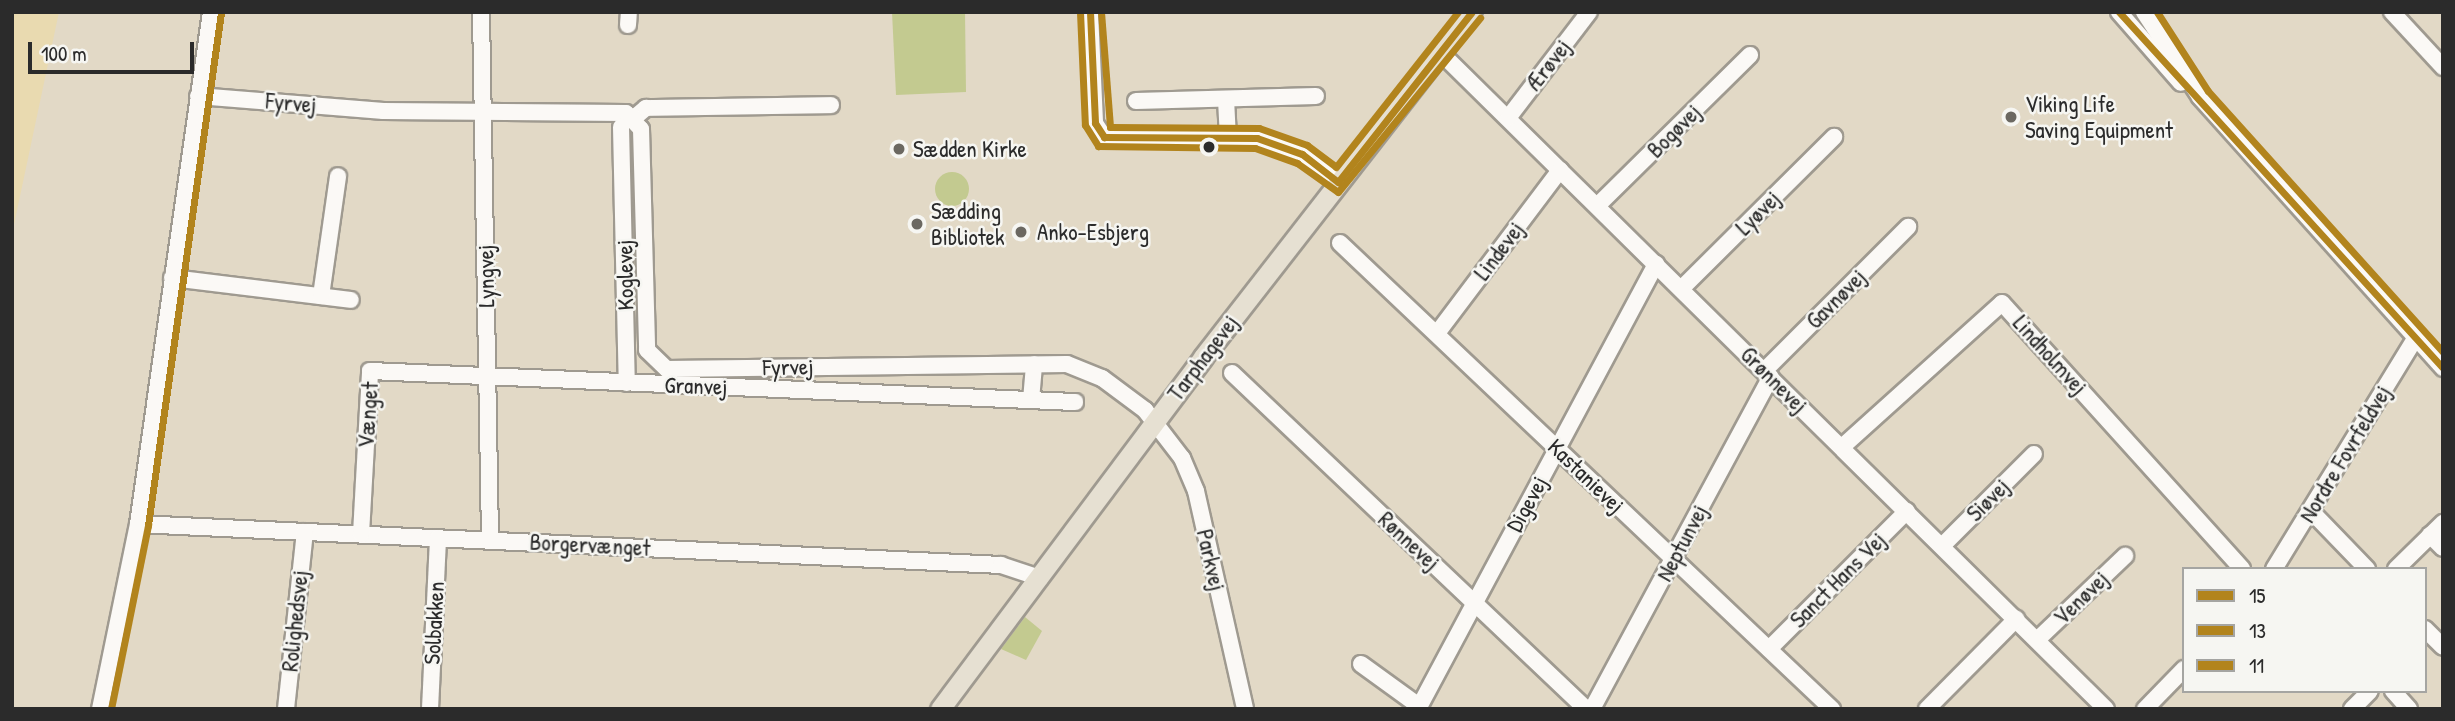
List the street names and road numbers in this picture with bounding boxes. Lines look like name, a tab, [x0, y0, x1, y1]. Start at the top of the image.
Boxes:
street label: Ærøvej	[1519, 34, 1577, 96]
street label: Fyrvej	[264, 87, 318, 119]
street label: Bogøvej	[1641, 98, 1707, 164]
street label: Lyøvej	[1730, 185, 1786, 241]
street label: Lindevej	[1468, 216, 1530, 286]
street label: Koglevej	[611, 239, 639, 311]
street label: Lyngvej	[472, 244, 500, 308]
street label: Gavnøvej	[1800, 263, 1872, 335]
street label: Tarphagevej	[1162, 310, 1244, 406]
street label: Lindholmvej	[2007, 310, 2093, 400]
street label: Grønnevej	[1735, 341, 1813, 419]
street label: Fyrvej	[762, 353, 814, 381]
street label: Granvej	[664, 371, 728, 401]
street label: Vænget	[352, 381, 384, 449]
street label: Nordre Fovrfeldvej	[2293, 381, 2397, 527]
street label: Kastanievej	[1542, 433, 1630, 519]
street label: Digevej	[1501, 471, 1553, 537]
street label: Siøvej	[1961, 473, 2015, 527]
street label: Neptunvej	[1650, 500, 1714, 586]
street label: Rønnevej	[1373, 506, 1445, 576]
street label: Sanct Hans Vej	[1784, 526, 1892, 634]
street label: Parkvej	[1191, 527, 1231, 593]
street label: Borgervænget	[529, 528, 651, 562]
street label: Venøvej	[2048, 565, 2114, 631]
street label: Rolighedsvej	[276, 569, 314, 673]
street label: Solbakken	[418, 581, 450, 665]

